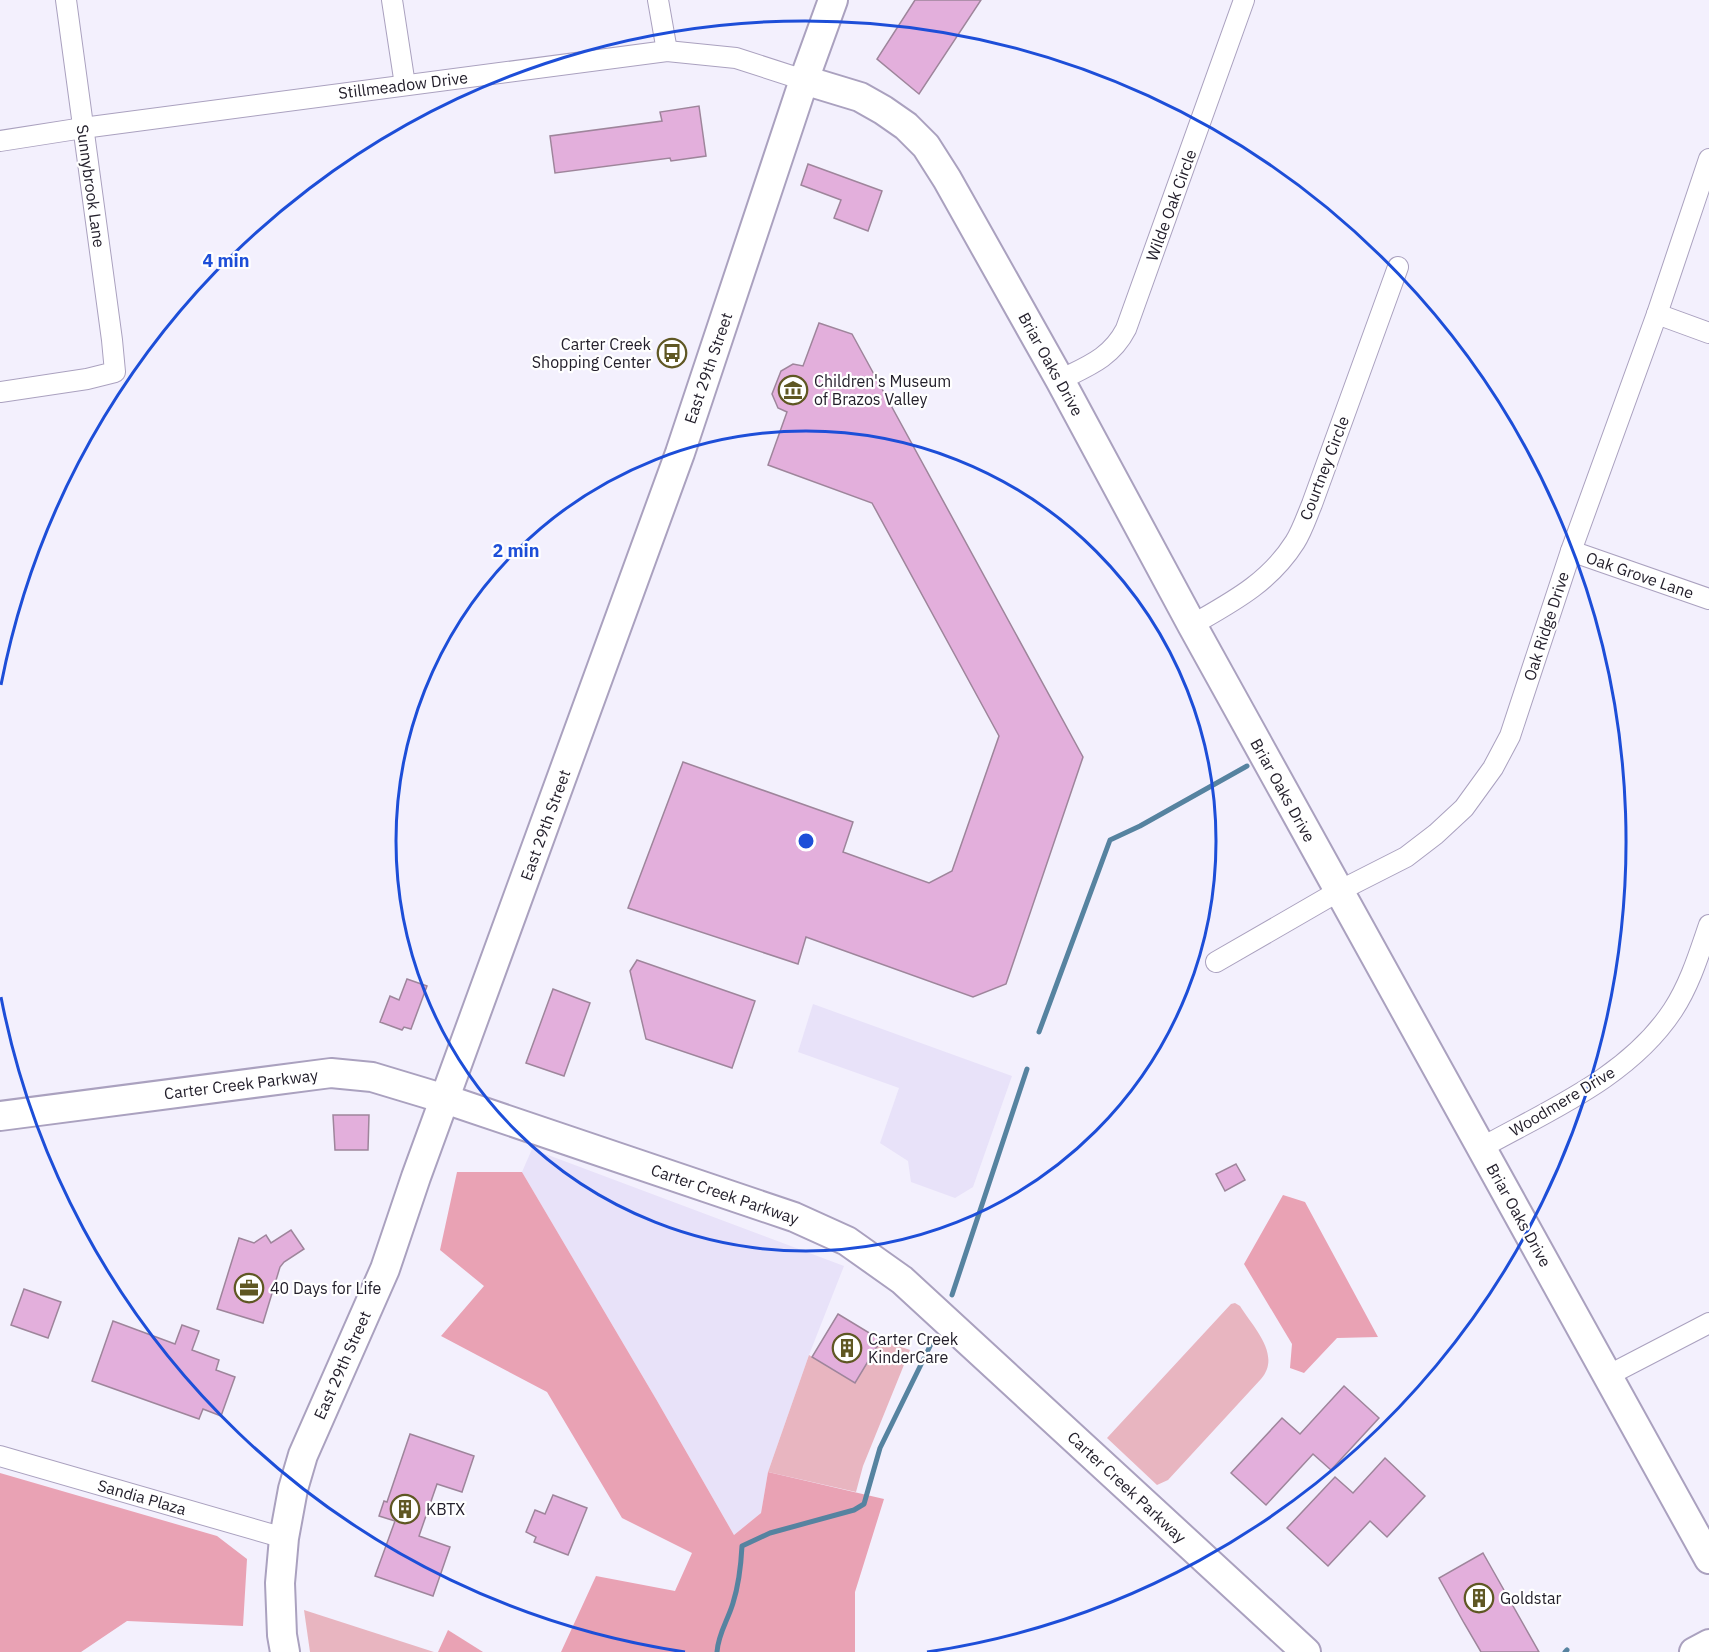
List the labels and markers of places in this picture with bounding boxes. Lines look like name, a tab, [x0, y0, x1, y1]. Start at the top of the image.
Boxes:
place label: Carter Creek Shopping Center	[532, 334, 652, 372]
bus stop icon: Carter Creek Shopping Center	[656, 337, 688, 369]
place label: Children's Museum of Brazos Valley	[814, 371, 951, 409]
museum icon: Children's Museum of Brazos Valley	[777, 374, 809, 406]
centre of rings	[796, 831, 816, 851]
office icon: 40 Days for Life	[233, 1272, 265, 1304]
place label: 40 Days for Life	[270, 1278, 382, 1298]
place label: Carter Creek KinderCare	[868, 1329, 959, 1367]
building icon: Carter Creek KinderCare	[831, 1332, 863, 1364]
building icon: KBTX	[389, 1493, 421, 1525]
place label: KBTX	[426, 1499, 465, 1519]
building icon: Goldstar	[1463, 1582, 1495, 1614]
place label: Goldstar	[1500, 1588, 1562, 1608]

